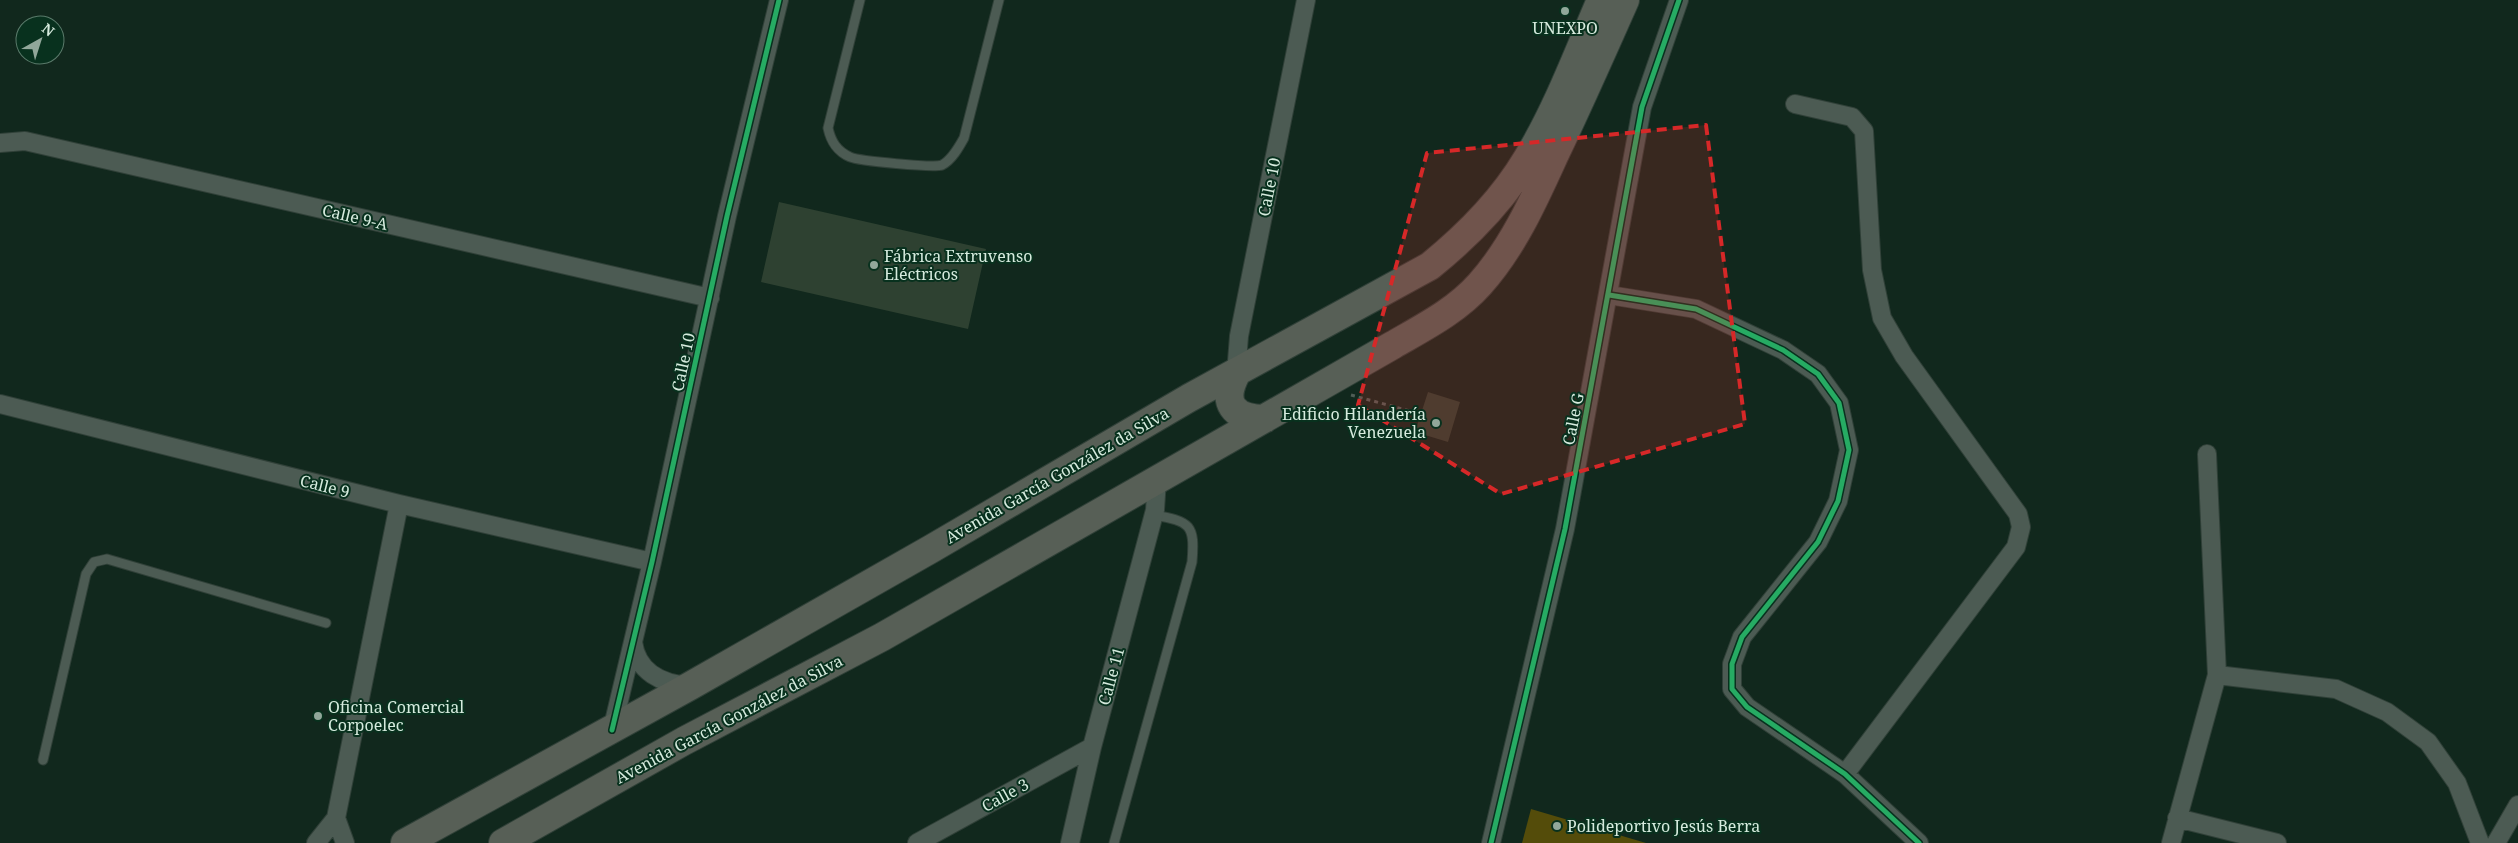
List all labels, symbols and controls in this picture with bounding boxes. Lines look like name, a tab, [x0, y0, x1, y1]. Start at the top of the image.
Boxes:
marker: UNEXPO	[1559, 5, 1571, 17]
north arrow	[15, 15, 65, 65]
place label: UNEXPO	[1532, 17, 1598, 39]
text: N	[38, 19, 59, 40]
street label: Calle 10	[1253, 156, 1285, 218]
street label: Calle 9-A	[320, 199, 391, 235]
place label: Fábrica Extruvenso Eléctricos	[884, 245, 1032, 285]
marker: Fábrica Extruvenso Eléctricos	[868, 259, 880, 271]
street label: Calle 10	[666, 331, 700, 393]
street label: Calle G	[1557, 390, 1589, 447]
street label: Avenida García González da Silva	[941, 402, 1173, 548]
place label: Edificio Hilandería Venezuela	[1282, 403, 1426, 443]
marker: Edificio Hilandería Venezuela	[1430, 417, 1442, 429]
street label: Calle 9	[298, 469, 352, 503]
street label: Calle 11	[1093, 644, 1129, 708]
street label: Avenida García González da Silva	[611, 649, 847, 789]
place label: Oficina Comercial Corpoelec	[328, 696, 464, 736]
marker: Oficina Comercial Corpoelec	[312, 710, 324, 722]
street label: Calle 3	[978, 773, 1032, 817]
place label: Polideportivo Jesús Berra	[1567, 815, 1760, 837]
marker: Polideportivo Jesús Berra	[1551, 820, 1563, 832]

